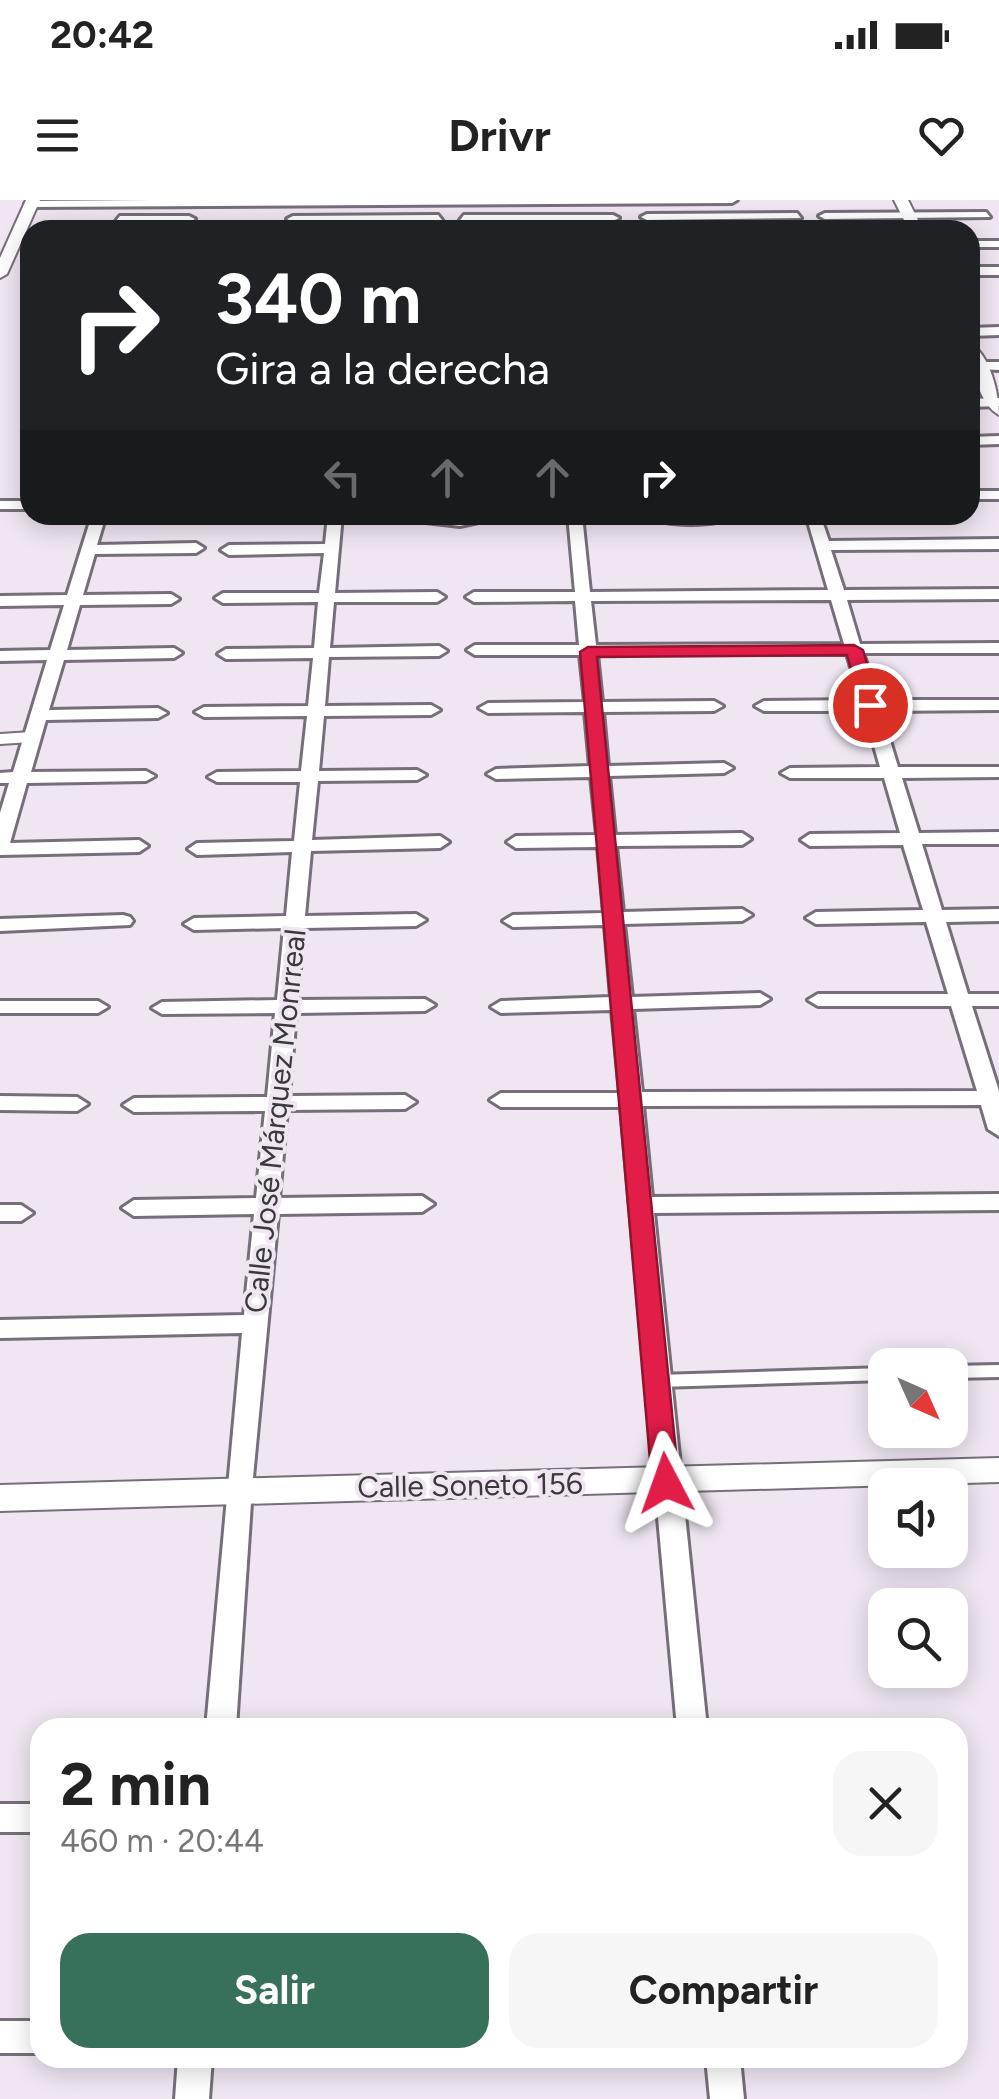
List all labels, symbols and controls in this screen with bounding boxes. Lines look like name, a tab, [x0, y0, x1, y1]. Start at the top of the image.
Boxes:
text: 20:42	[50, 12, 154, 58]
icon: menu	[30, 108, 85, 163]
text: Drivr	[448, 108, 551, 162]
icon: heart	[914, 108, 969, 163]
text: 340 m	[215, 256, 421, 341]
icon: right	[50, 260, 180, 390]
text: Gira a la derecha	[215, 341, 550, 395]
icon: left	[315, 450, 370, 505]
icon: ahead	[420, 450, 475, 505]
icon: ahead	[525, 450, 580, 505]
icon: right	[630, 450, 685, 505]
pin	[828, 663, 913, 748]
icon: arrive	[843, 678, 898, 733]
street label: Calle José Márquez Monrreal	[236, 927, 314, 1315]
north arrow	[868, 1348, 968, 1448]
map controls	[868, 1348, 968, 1688]
position arrow	[614, 1431, 718, 1535]
street label: Calle Soneto 156	[357, 1465, 583, 1505]
button: sound	[868, 1468, 968, 1568]
button: search	[868, 1588, 968, 1688]
text: 2 min	[60, 1748, 211, 1820]
button: close	[833, 1751, 938, 1856]
text: 460 m · 20:44	[60, 1822, 264, 1860]
button: Salir	[60, 1933, 489, 2048]
button: Compartir	[509, 1933, 938, 2048]

